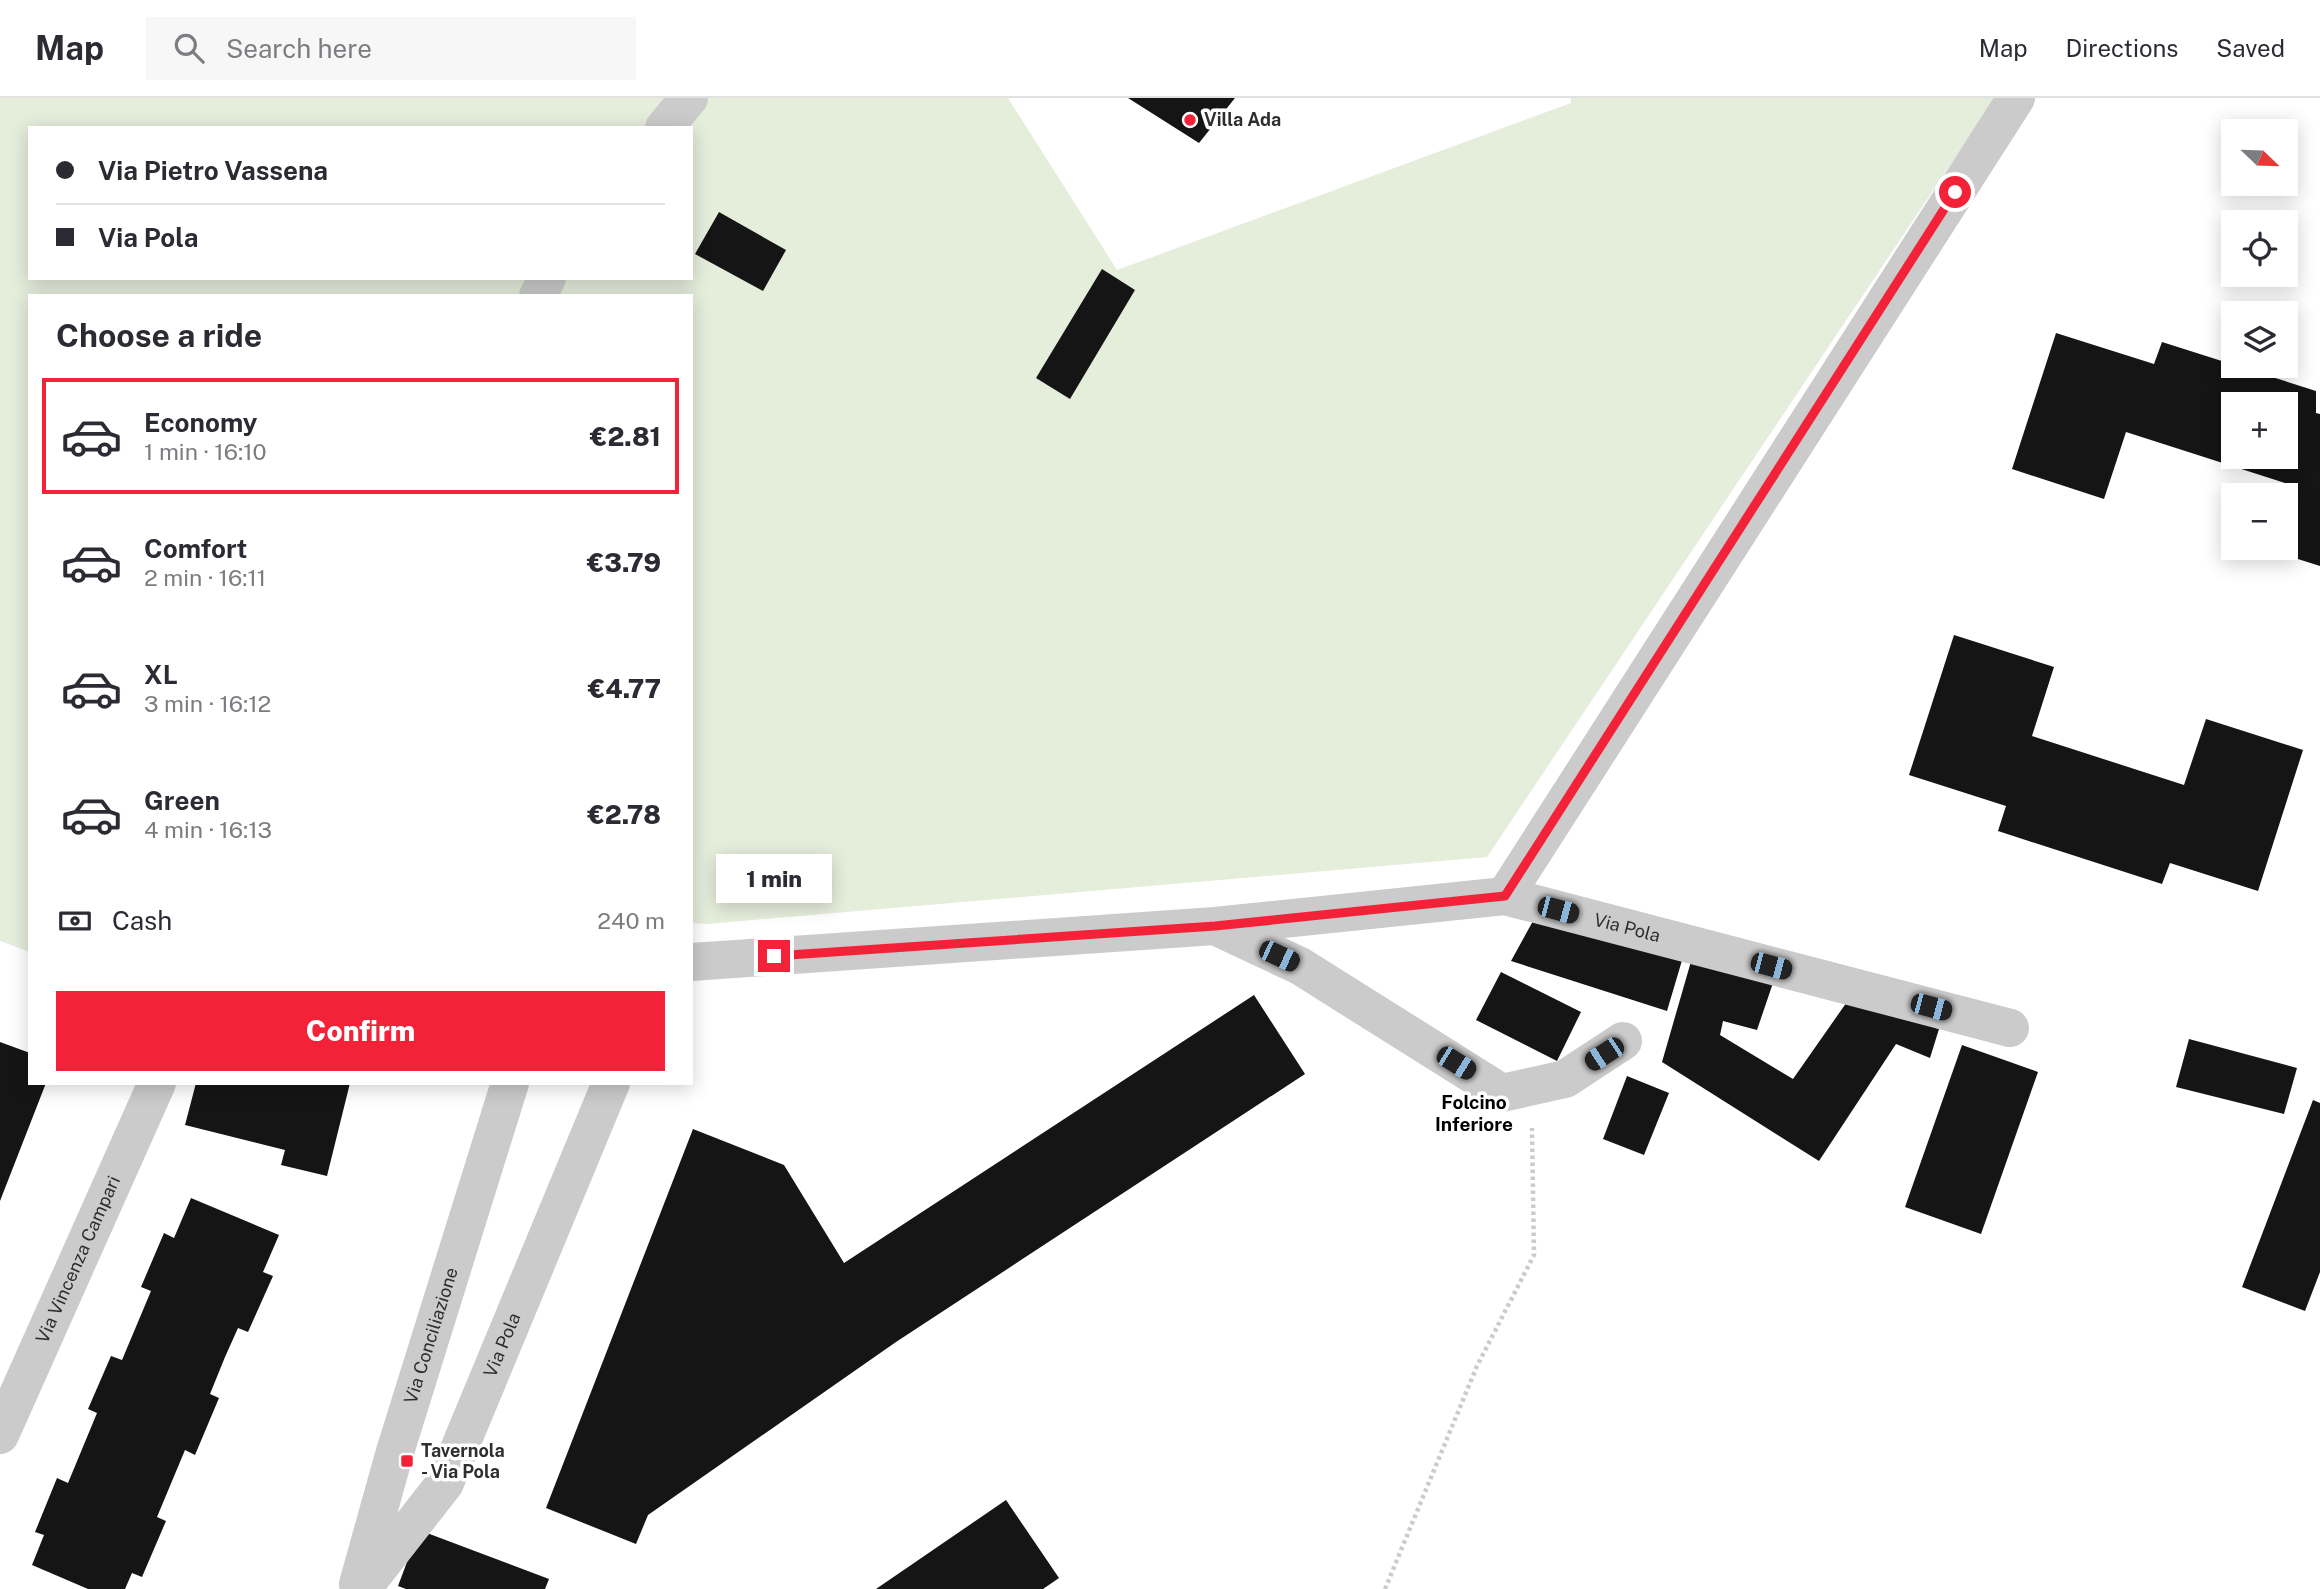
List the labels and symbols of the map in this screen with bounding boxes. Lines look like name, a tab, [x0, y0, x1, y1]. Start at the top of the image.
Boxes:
place label: Villa Ada	[1204, 109, 1281, 130]
marker: Villa Ada	[1182, 112, 1198, 128]
north arrow	[2221, 119, 2298, 196]
route start	[1939, 176, 1971, 208]
callout: 1 min	[716, 854, 832, 904]
car	[1535, 894, 1582, 926]
street label: Via Pola	[1592, 909, 1663, 946]
car	[1256, 938, 1303, 974]
route end	[758, 940, 790, 972]
car	[1748, 950, 1795, 982]
car	[1908, 991, 1955, 1023]
car	[1581, 1034, 1628, 1074]
car	[1433, 1043, 1480, 1083]
district label: Folcino Inferiore	[1435, 1091, 1513, 1135]
street label: Via Vincenza Campari	[31, 1173, 124, 1346]
street label: Via Conciliazione	[400, 1265, 462, 1406]
street label: Via Pola	[479, 1310, 524, 1380]
place label: Tavernola - Via Pola	[421, 1440, 505, 1482]
marker: Tavernola - Via Pola	[399, 1453, 415, 1469]

